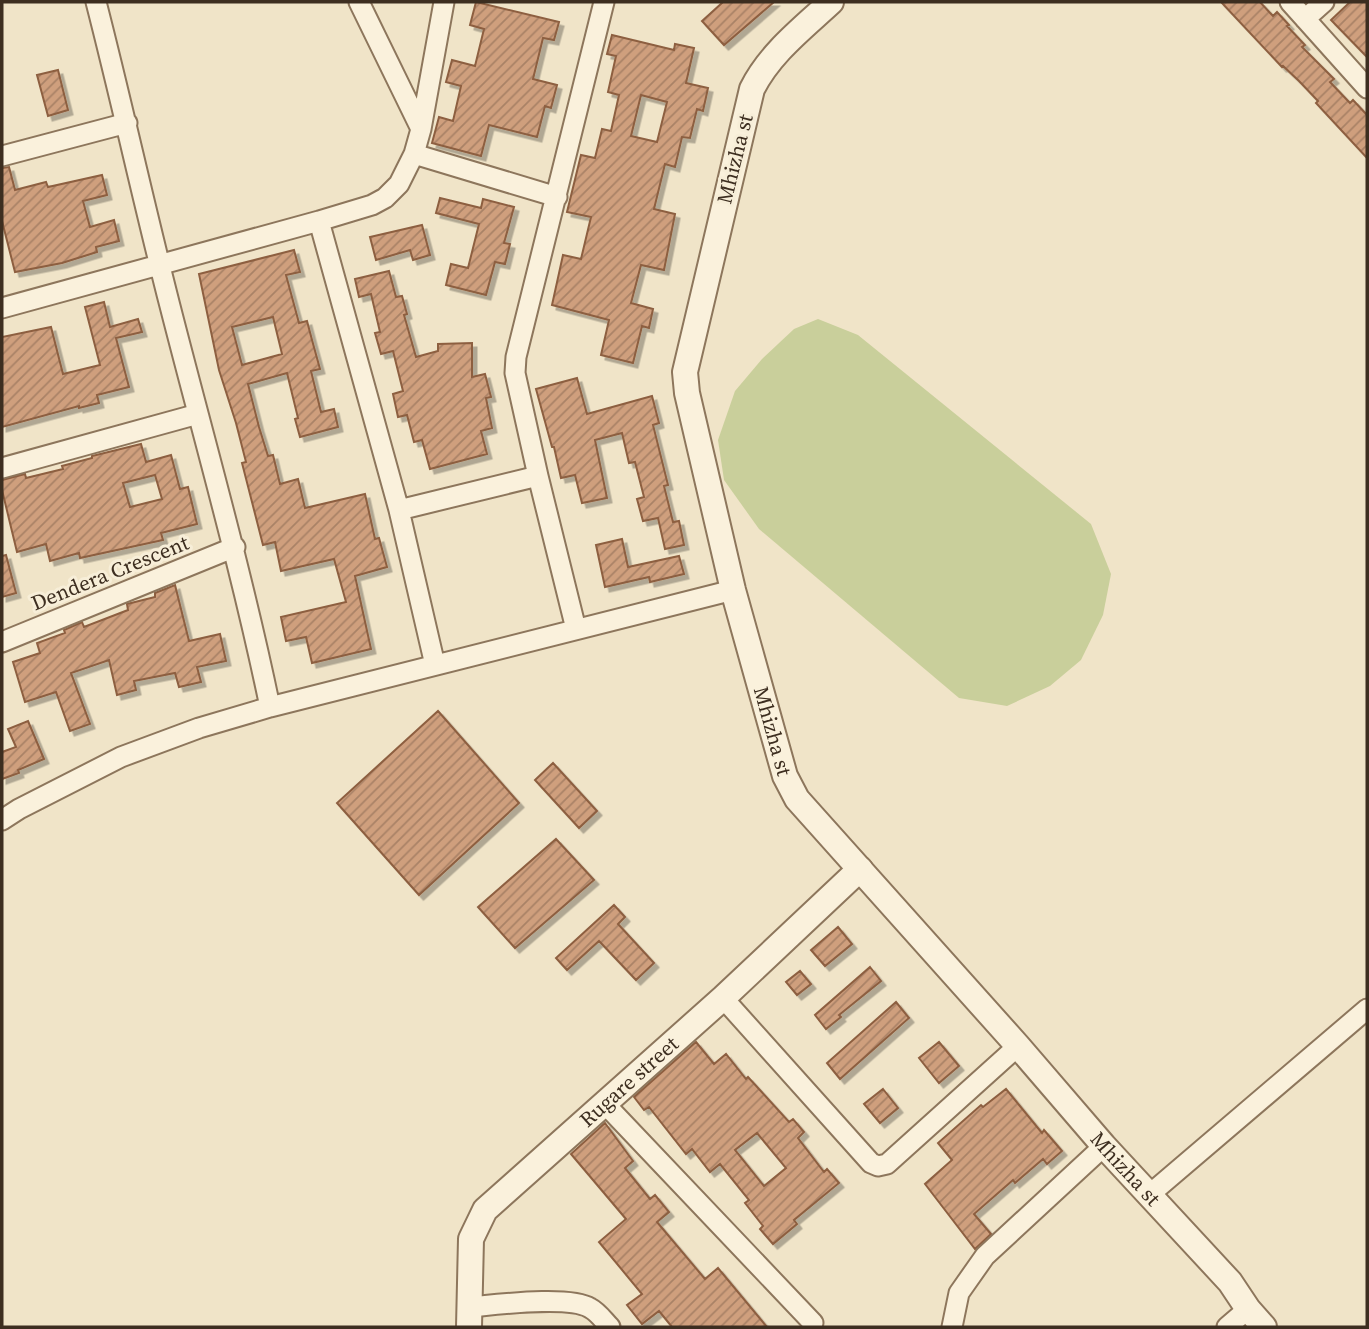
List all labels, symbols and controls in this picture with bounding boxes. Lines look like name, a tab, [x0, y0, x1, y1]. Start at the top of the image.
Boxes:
street label: Mhizha st	[709, 111, 760, 207]
street label: Dendera Crescent	[27, 528, 193, 617]
street label: Mhizha st	[747, 683, 799, 779]
street label: Rugare street	[573, 1029, 685, 1133]
street label: Mhizha st	[1084, 1125, 1167, 1212]

